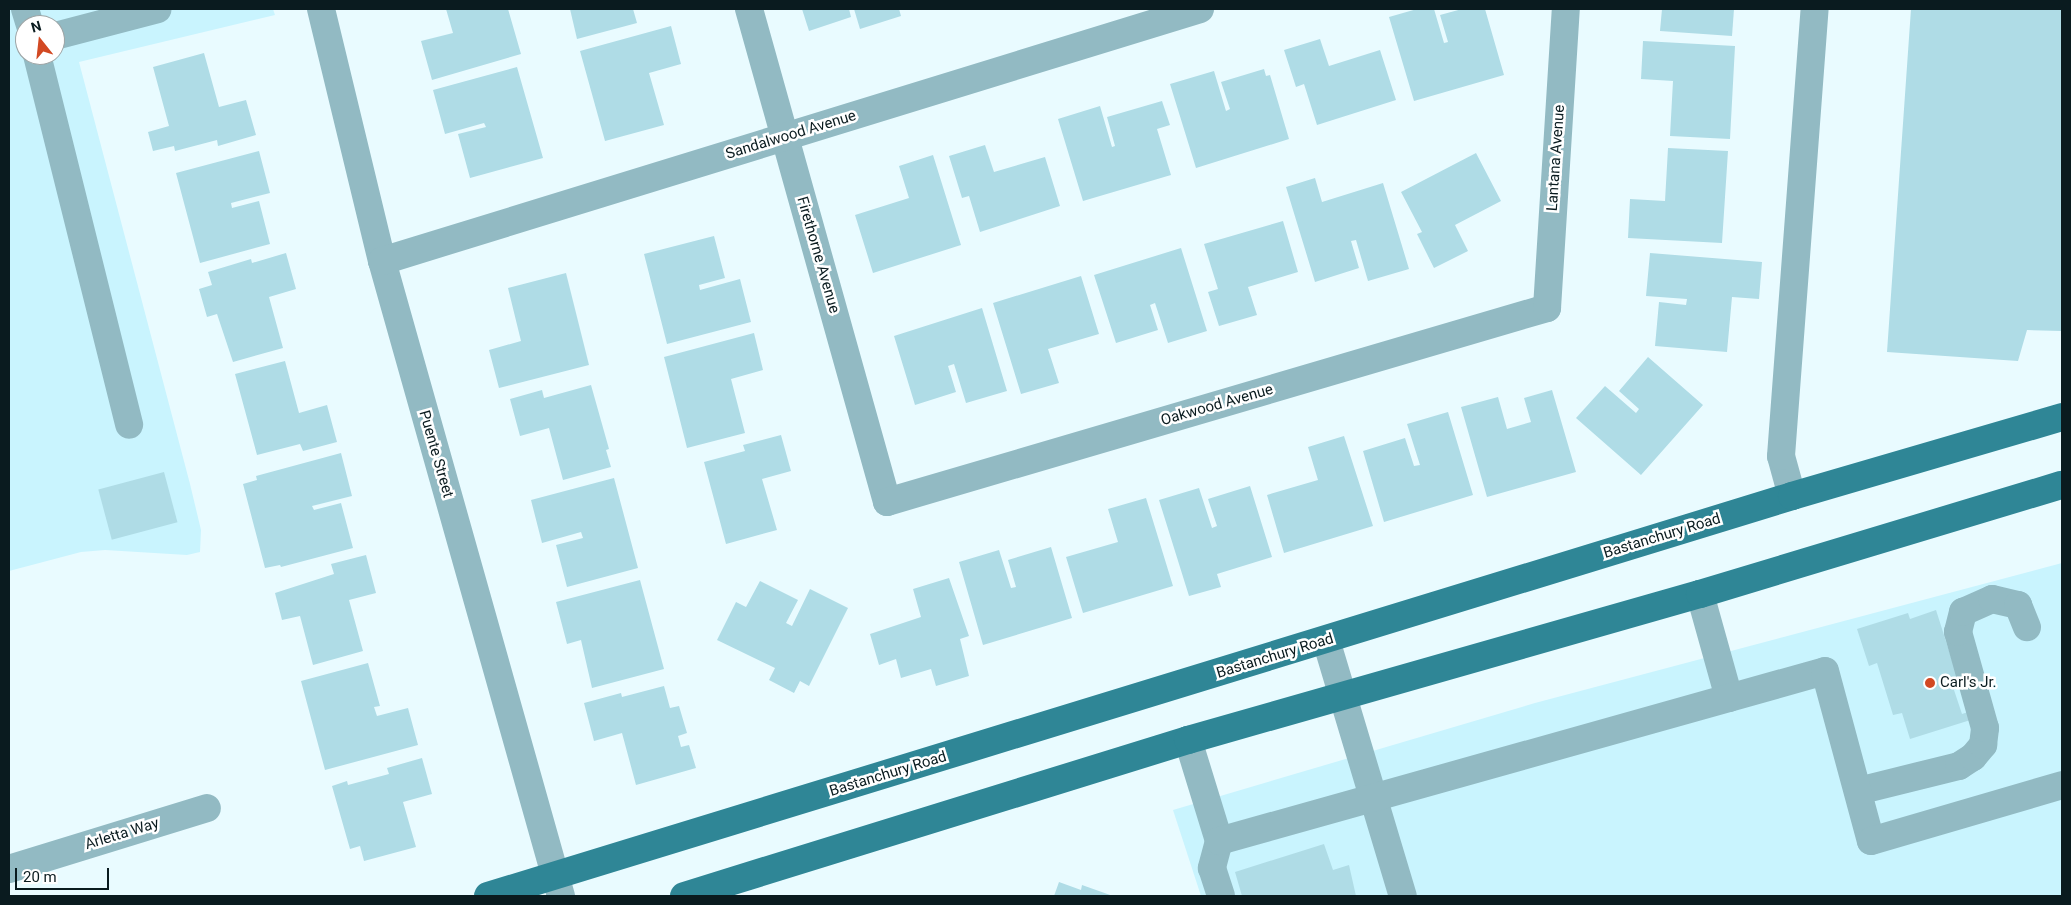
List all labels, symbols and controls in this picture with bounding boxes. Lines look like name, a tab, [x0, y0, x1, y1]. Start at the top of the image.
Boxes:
north arrow	[15, 15, 65, 65]
text: N	[29, 17, 43, 36]
street label: Lantana Avenue	[1543, 104, 1569, 212]
street label: Sandalwood Avenue	[724, 107, 858, 163]
street label: Firethorne Avenue	[793, 195, 843, 315]
street label: Oakwood Avenue	[1159, 380, 1275, 430]
street label: Puente Street	[415, 408, 457, 500]
street label: Bastanchury Road	[1601, 510, 1723, 562]
street label: Bastanchury Road	[1214, 630, 1336, 682]
place label: Carl's Jr.	[1940, 674, 1997, 692]
marker: Carl's Jr.	[1924, 677, 1936, 689]
street label: Bastanchury Road	[827, 748, 949, 800]
street label: Arletta Way	[83, 814, 161, 854]
scale bar	[18, 858, 111, 890]
text: 20 m	[23, 868, 57, 886]

